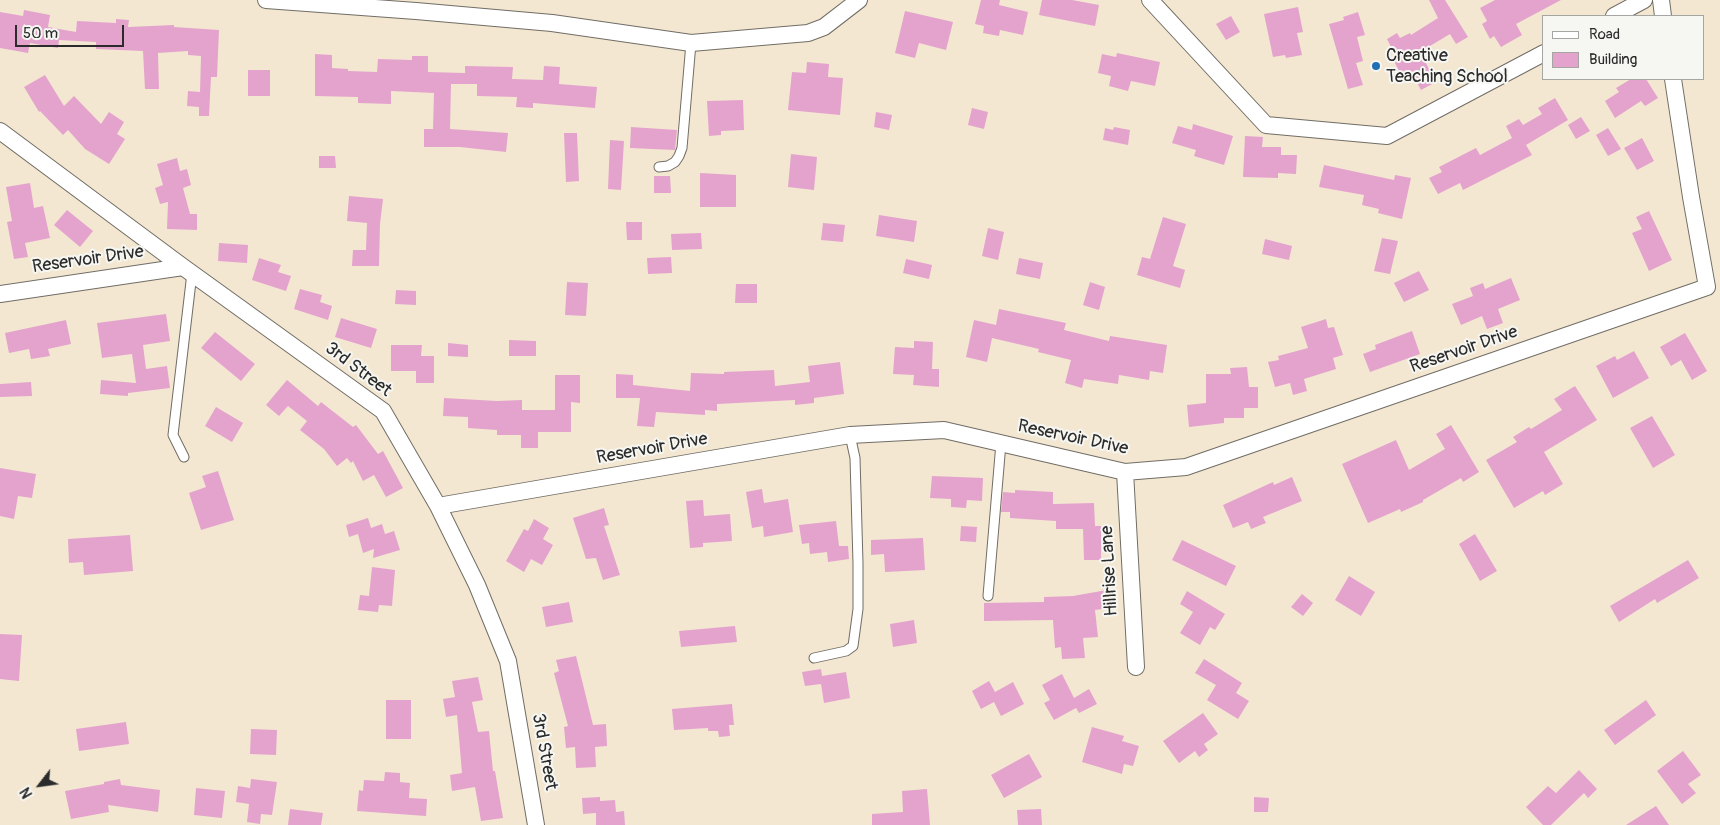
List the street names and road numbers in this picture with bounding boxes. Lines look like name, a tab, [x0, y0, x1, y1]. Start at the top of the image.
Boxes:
street label: Reservoir Drive	[31, 241, 145, 279]
street label: Reservoir Drive	[1407, 321, 1521, 379]
street label: 3rd Street	[320, 338, 396, 402]
street label: Reservoir Drive	[1016, 416, 1130, 460]
street label: Reservoir Drive	[595, 429, 709, 469]
street label: Hillrise Lane	[1097, 525, 1123, 617]
street label: 3rd Street	[527, 712, 561, 792]

